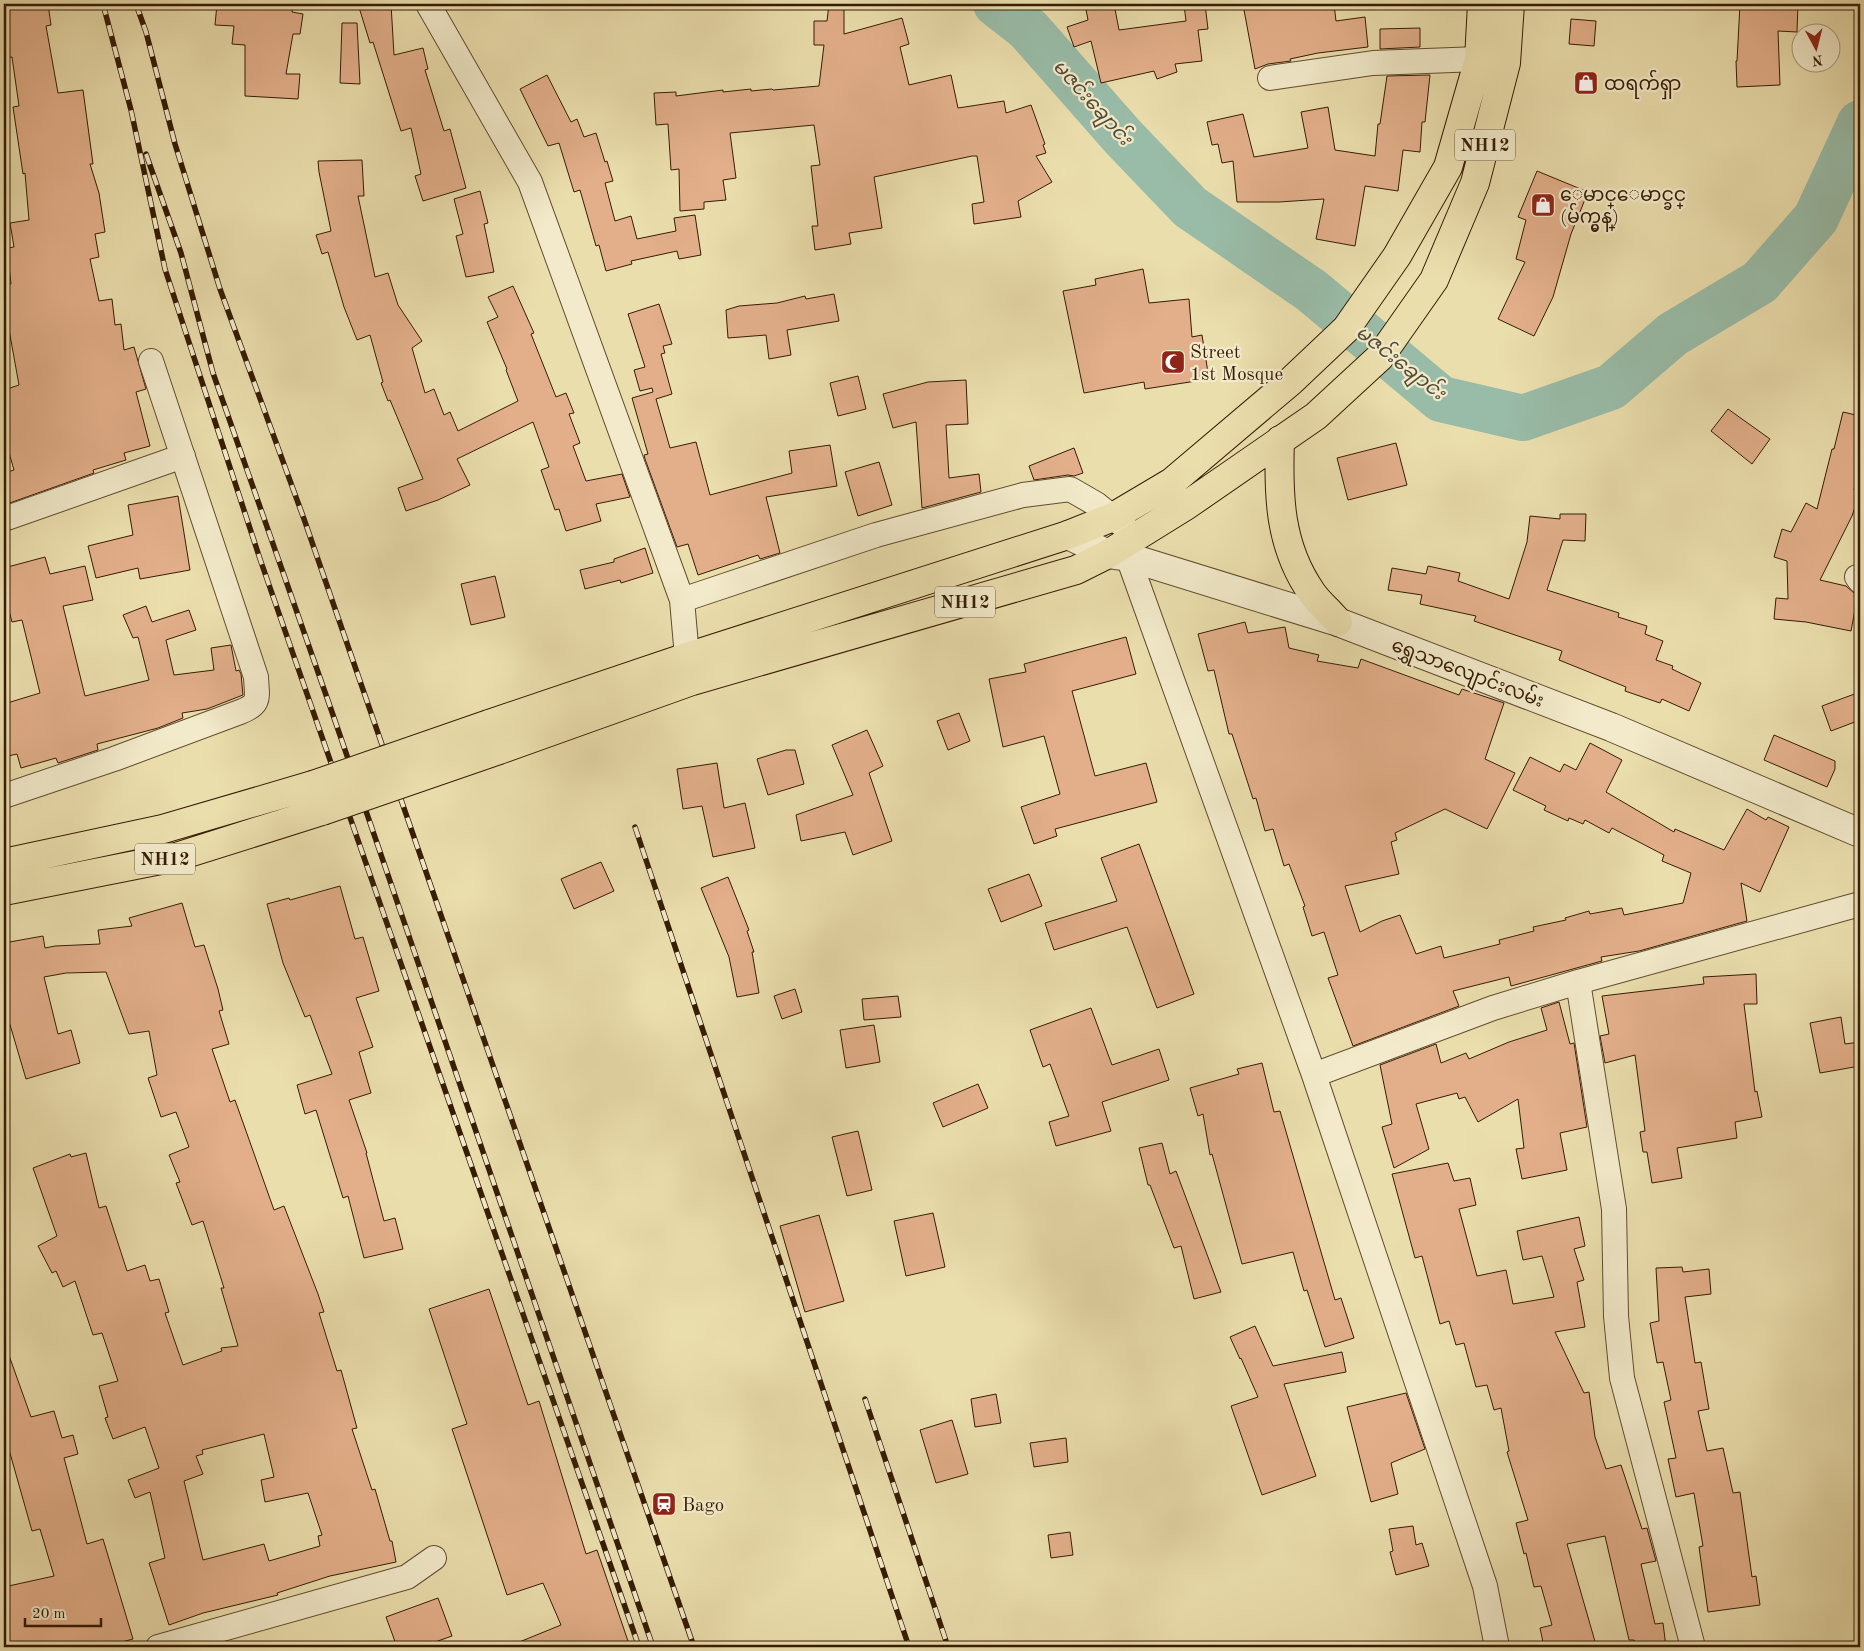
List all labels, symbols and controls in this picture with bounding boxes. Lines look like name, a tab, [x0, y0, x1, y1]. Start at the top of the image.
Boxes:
north arrow	[1792, 22, 1842, 72]
text: N	[1811, 52, 1824, 68]
water label: မဇင်းချောင်း	[1045, 53, 1140, 154]
place label: ထရက်ရှာ	[1604, 69, 1681, 100]
shop icon: ထရက်ရှာ	[1573, 70, 1599, 96]
road number: NH12	[1455, 130, 1515, 160]
place label: ေမာင္ေမာင္ခင္ (မ်က္မွန္)	[1560, 187, 1686, 232]
shop icon: ေမာင္ေမာင္ခင္ (မ်က္မွန္)	[1530, 192, 1556, 218]
water label: မဇင်းချောင်း	[1348, 318, 1453, 409]
place label: Street 1st Mosque	[1190, 344, 1283, 385]
mosque icon: Street 1st Mosque	[1160, 349, 1186, 375]
road number: NH12	[935, 586, 995, 618]
street label: ရွှေသာလျောင်းလမ်း	[1387, 630, 1548, 716]
road number: NH12	[135, 844, 195, 874]
station icon: Bago	[651, 1491, 677, 1517]
place label: Bago	[682, 1497, 724, 1516]
scale bar	[25, 1596, 101, 1628]
text: 20 m	[32, 1607, 66, 1622]

